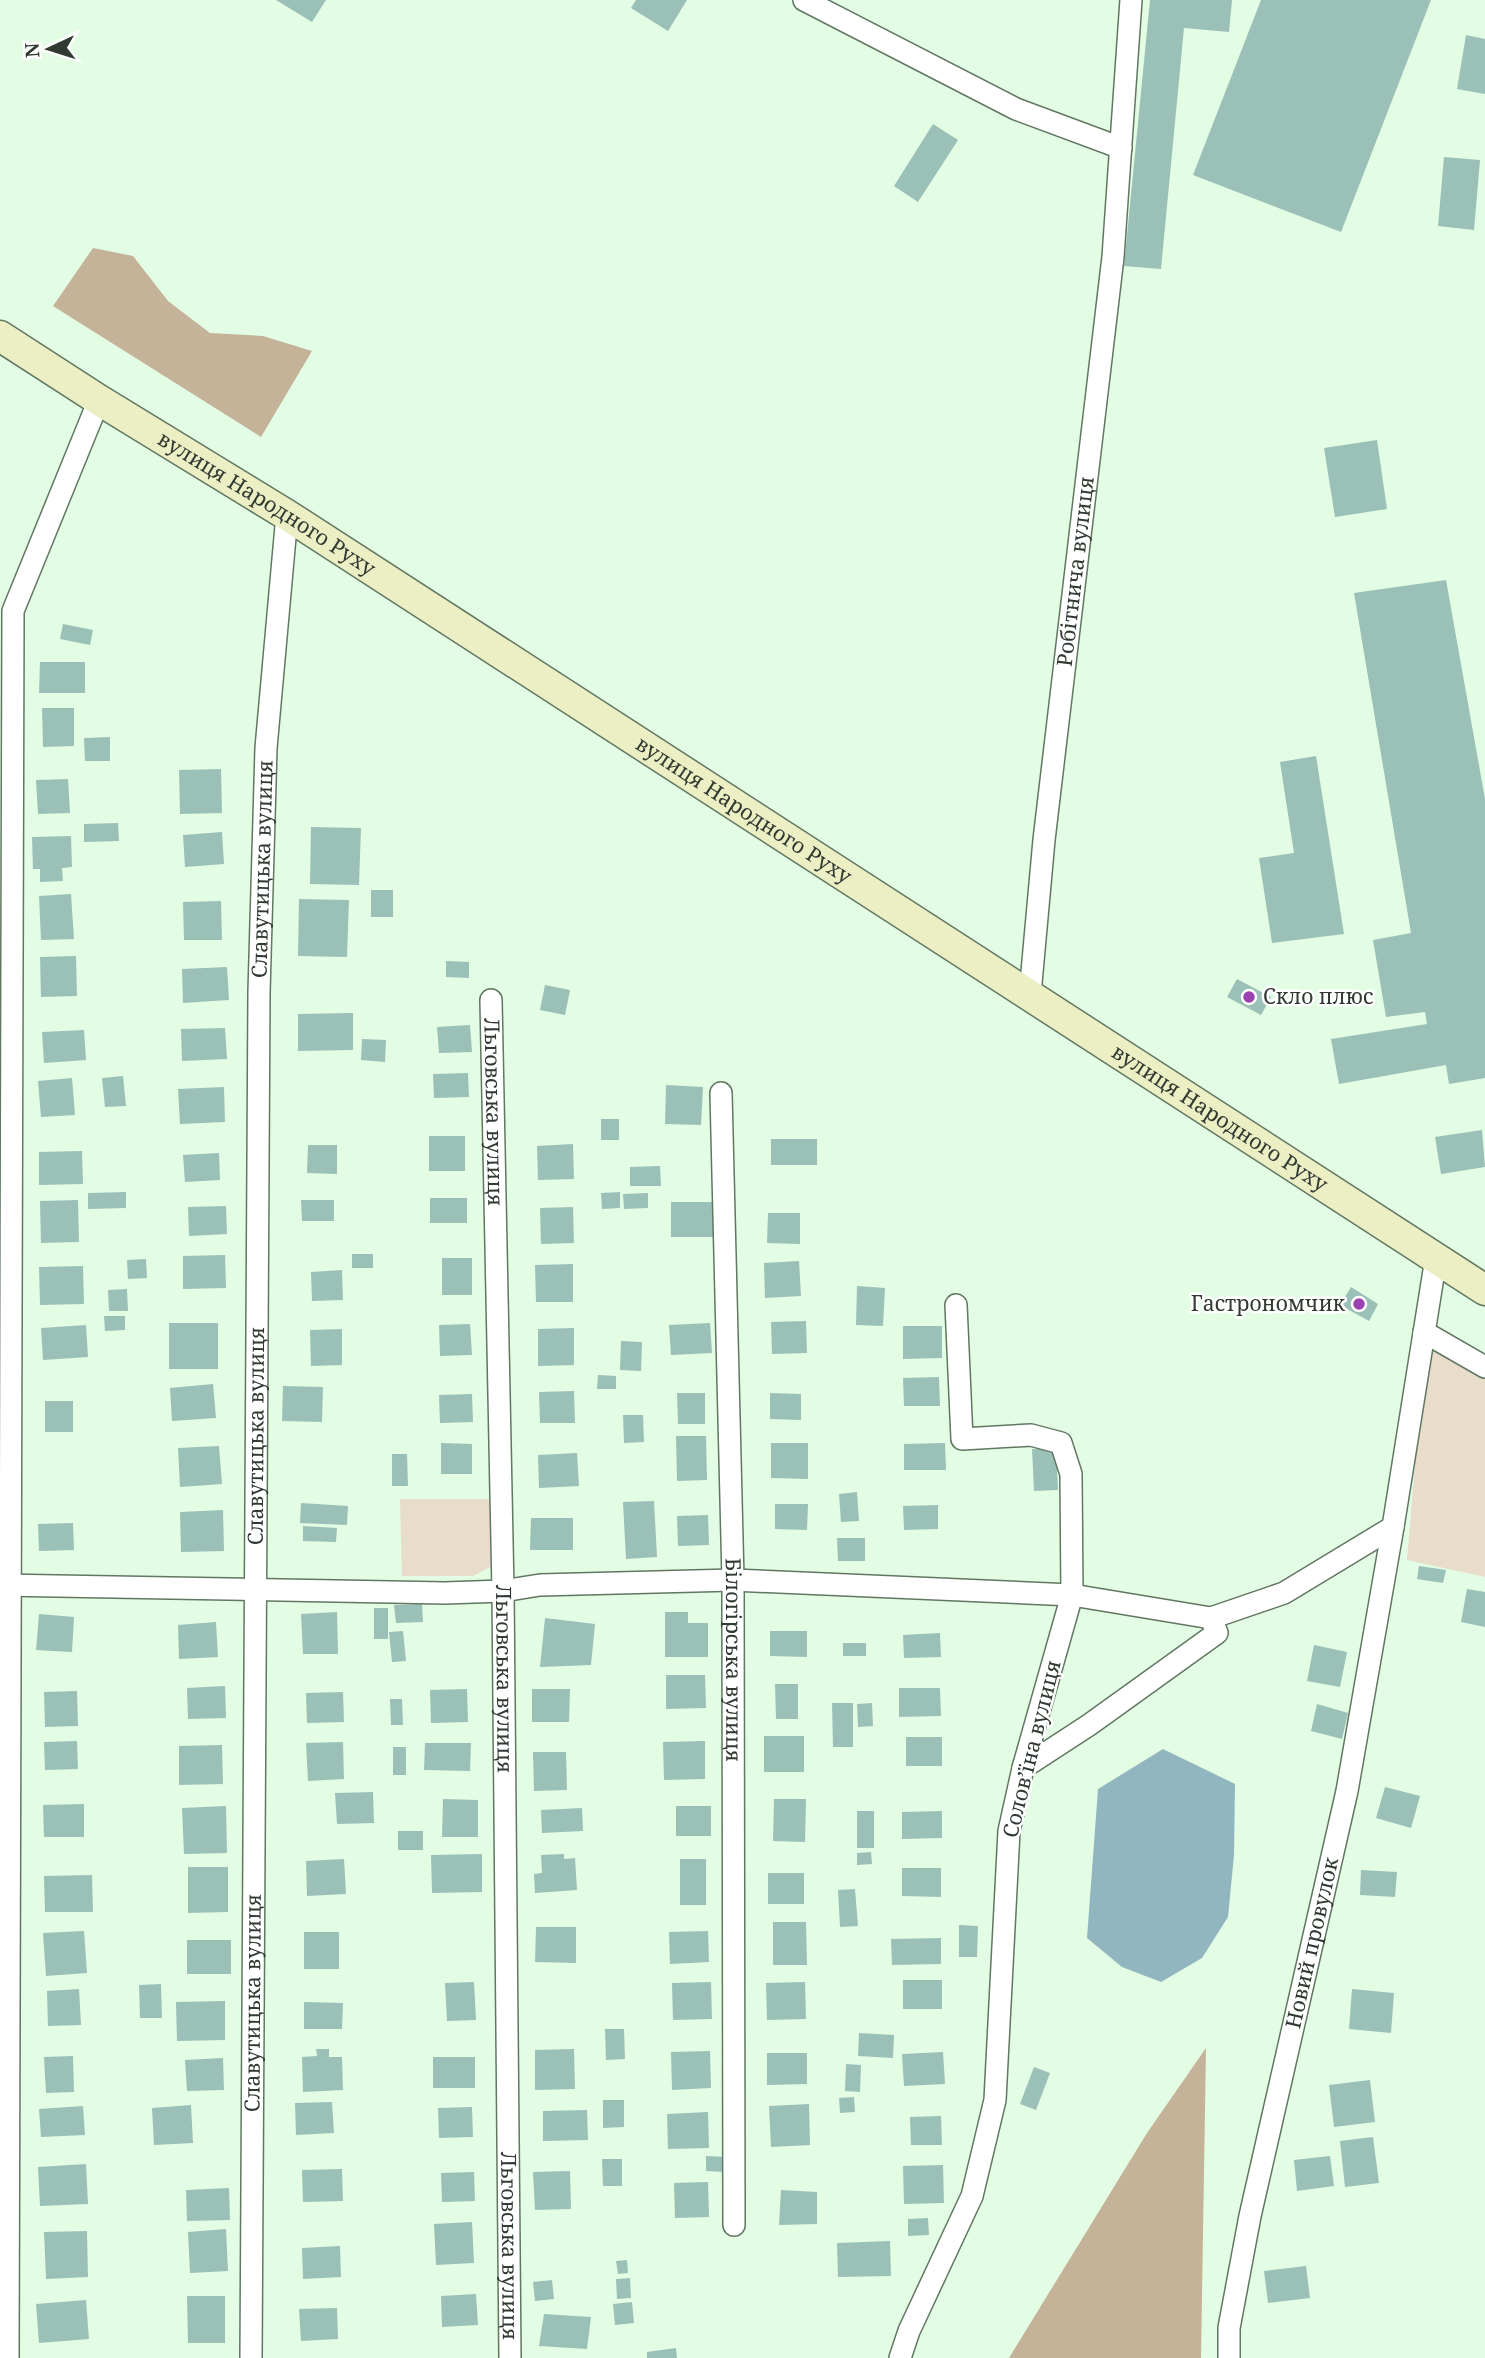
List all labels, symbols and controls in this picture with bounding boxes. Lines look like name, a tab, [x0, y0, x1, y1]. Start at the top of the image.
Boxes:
north arrow	[14, 14, 84, 84]
text: N	[19, 42, 46, 59]
street label: вулиця Народного Руху	[153, 424, 381, 582]
street label: Робітнича вулиця	[1050, 475, 1100, 668]
street label: вулиця Народного Руху	[631, 729, 857, 890]
street label: Славутицька вулиця	[244, 760, 279, 979]
place label: Скло плюс	[1263, 982, 1373, 1010]
marker: Скло плюс	[1241, 989, 1257, 1005]
street label: Льговська вулиця	[478, 1017, 510, 1206]
street label: вулиця Народного Руху	[1107, 1037, 1334, 1198]
place label: Гастрономчик	[1191, 1289, 1346, 1317]
marker: Гастрономчик	[1351, 1296, 1367, 1312]
street label: Славутицька вулиця	[241, 1327, 270, 1545]
street label: Білогірська вулиця	[719, 1557, 748, 1762]
street label: Льговська вулиця	[490, 1585, 520, 1773]
street label: Соловʼїна вулиця	[995, 1657, 1067, 1840]
street label: Новий провулок	[1278, 1854, 1345, 2031]
street label: Славутицька вулиця	[237, 1894, 267, 2112]
street label: Льговська вулиця	[495, 2151, 525, 2340]

